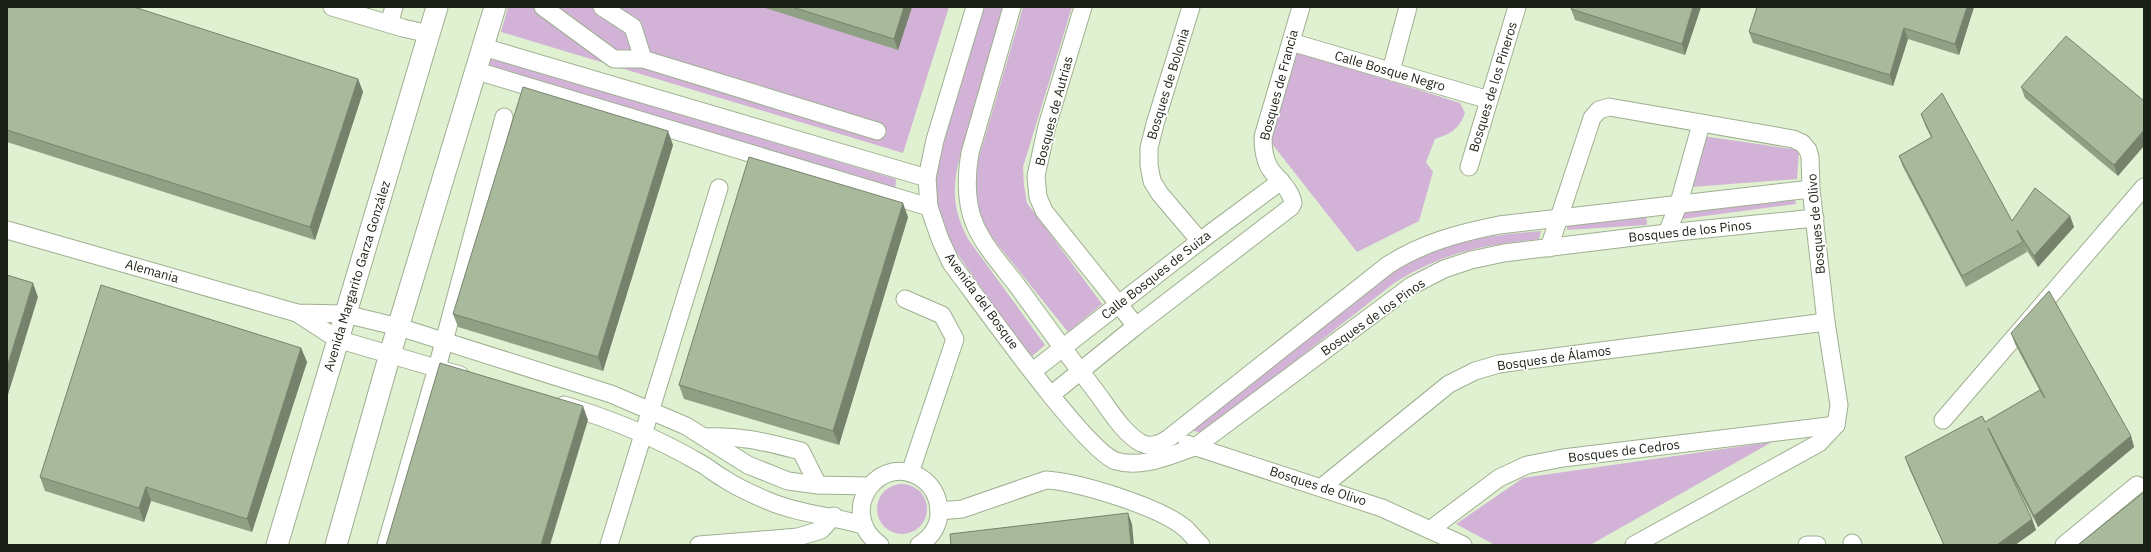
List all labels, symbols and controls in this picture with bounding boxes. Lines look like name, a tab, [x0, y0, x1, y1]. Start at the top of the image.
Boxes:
street label: Bosques de los Pineros	[1465, 20, 1521, 154]
street label: Bosques de Bolonia	[1143, 26, 1193, 142]
street label: Bosques de Francia	[1256, 28, 1302, 142]
street label: Calle Bosque Negro	[1333, 47, 1447, 95]
street label: Bosques de Autrias	[1031, 54, 1077, 168]
street label: Bosques de Olivo	[1803, 173, 1829, 275]
street label: Avenida Margarito Garza González	[320, 179, 394, 373]
street label: Bosques de los Pinos	[1628, 216, 1752, 246]
street label: Calle Bosques de Suiza	[1098, 227, 1214, 323]
street label: Avenida del Bosque	[941, 249, 1023, 353]
street label: Alemania	[123, 255, 181, 287]
street label: Bosques de los Pinos	[1317, 275, 1429, 359]
street label: Bosques de Álamos	[1496, 342, 1612, 374]
street label: Bosques de Cedros	[1567, 436, 1681, 466]
street label: Bosques de Olivo	[1267, 462, 1369, 510]

